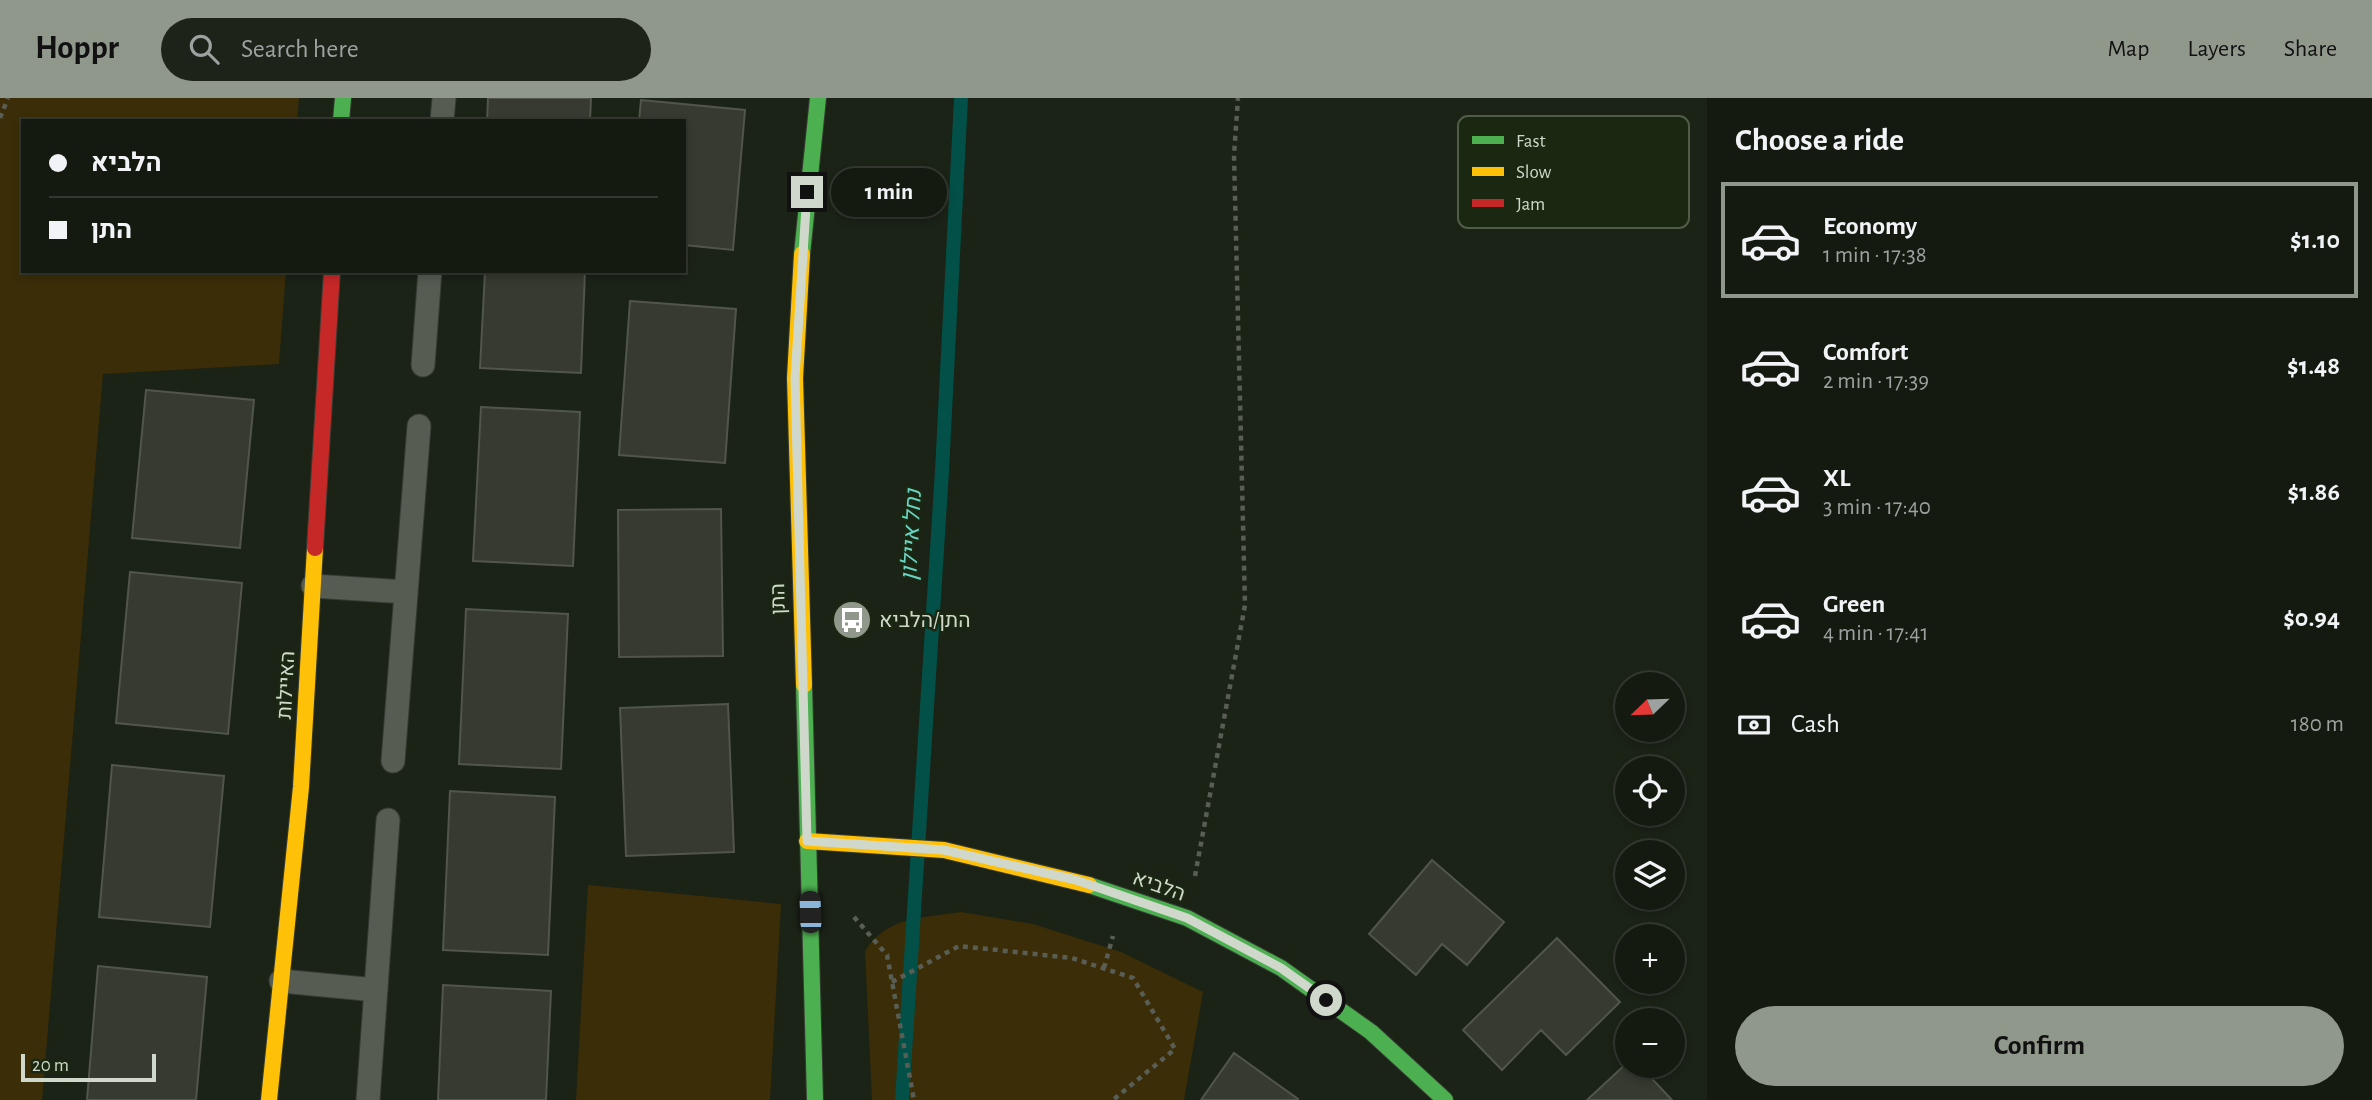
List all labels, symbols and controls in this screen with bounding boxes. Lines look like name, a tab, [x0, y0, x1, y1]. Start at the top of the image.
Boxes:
search box	[161, 18, 651, 81]
icon: search	[185, 30, 223, 68]
text: Hoppr	[35, 32, 119, 65]
text: Search here	[241, 36, 359, 62]
text: Map	[2107, 37, 2149, 61]
text: Layers	[2187, 37, 2246, 61]
text: Share	[2284, 37, 2337, 61]
legend	[1458, 116, 1689, 228]
text: Choose a ride	[1735, 124, 1904, 156]
text: Fast	[1516, 132, 1546, 151]
text: הלביא	[91, 150, 162, 176]
text: Slow	[1516, 163, 1552, 182]
callout: 1 min	[832, 168, 947, 217]
route end	[791, 176, 823, 208]
text: 1 min	[865, 181, 913, 204]
text: Jam	[1516, 195, 1545, 214]
icon: car	[1739, 209, 1802, 272]
text: Economy	[1823, 213, 1917, 239]
text: התן	[91, 217, 132, 243]
text: $1.10	[2290, 227, 2340, 253]
text: 1 min · 17:38	[1823, 244, 1927, 267]
icon: car	[1739, 335, 1802, 398]
text: Comfort	[1823, 339, 1908, 365]
text: $1.48	[2287, 353, 2340, 379]
text: 2 min · 17:39	[1823, 370, 1929, 393]
icon: car	[1739, 461, 1802, 524]
text: XL	[1823, 465, 1850, 491]
text: $1.86	[2288, 479, 2340, 505]
water label: נחל איילון	[898, 487, 926, 581]
text: 3 min · 17:40	[1823, 496, 1931, 519]
street label: התן	[767, 583, 789, 615]
icon: car	[1739, 587, 1802, 650]
text: Green	[1823, 591, 1885, 617]
bus stop icon: התן/הלביא	[831, 599, 873, 641]
text: $0.94	[2283, 605, 2340, 631]
place label: התן/הלביא	[879, 610, 971, 631]
text: 4 min · 17:41	[1823, 622, 1928, 645]
street label: האיילות	[274, 650, 298, 720]
north arrow	[1615, 672, 1685, 742]
map controls	[1615, 672, 1685, 1078]
icon: cash	[1735, 706, 1773, 744]
text: Cash	[1791, 711, 1840, 737]
text: 180 m	[2291, 713, 2344, 736]
button: locate	[1615, 756, 1685, 826]
button: layers	[1615, 840, 1685, 910]
street label: הלביא	[1130, 867, 1188, 905]
car	[799, 891, 822, 933]
button: +	[1615, 924, 1685, 994]
route start	[1310, 984, 1342, 1016]
button: Confirm	[1735, 1006, 2344, 1086]
button: −	[1615, 1008, 1685, 1078]
scale bar	[21, 1051, 156, 1083]
text: 20 m	[32, 1056, 69, 1075]

